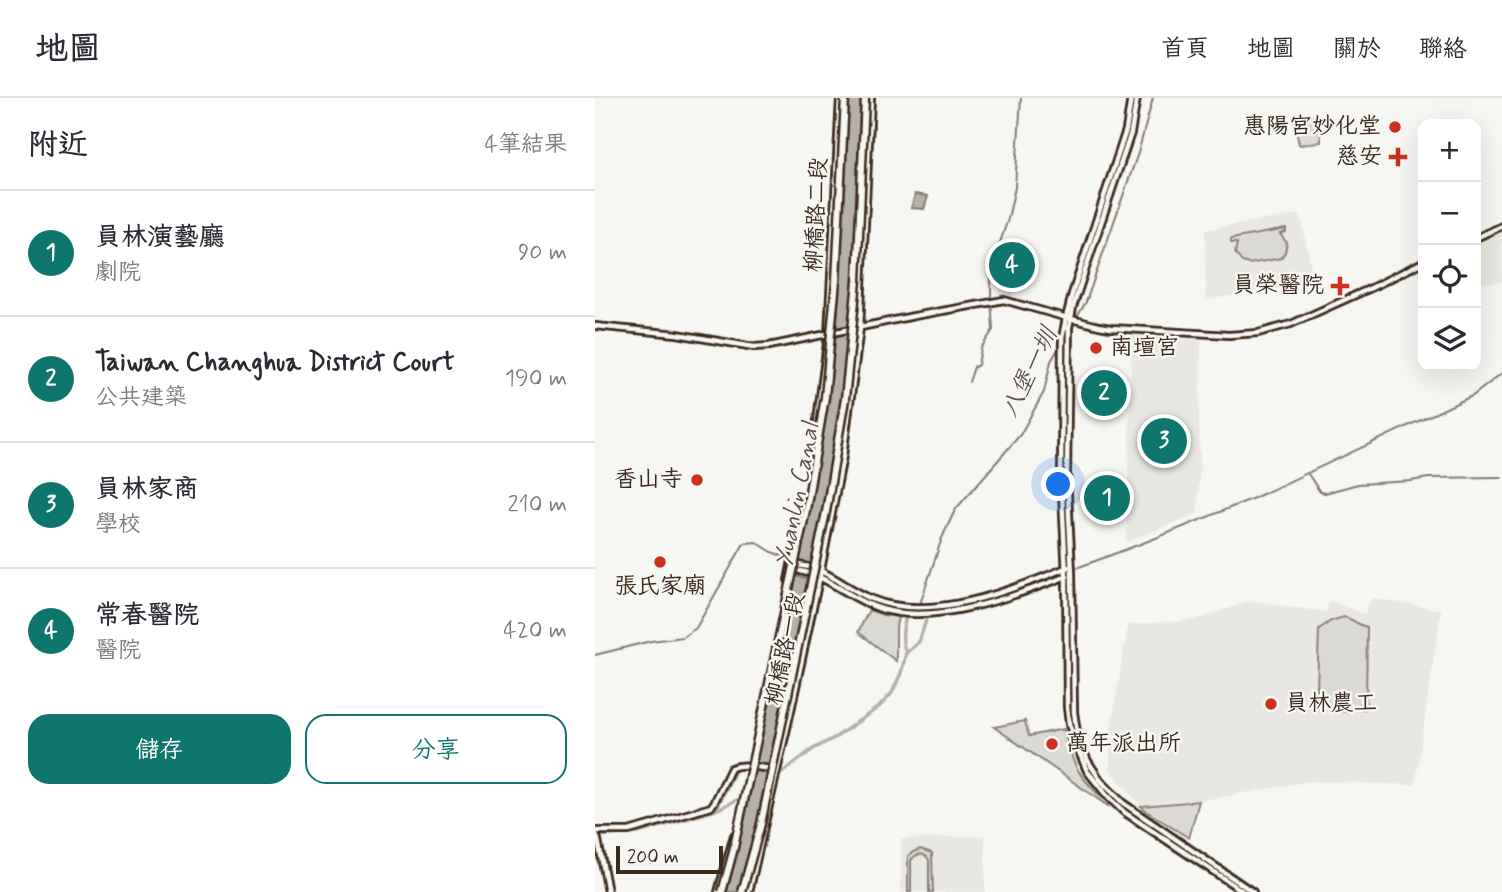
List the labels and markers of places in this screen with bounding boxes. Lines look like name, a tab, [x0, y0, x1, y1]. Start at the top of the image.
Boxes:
place label: 惠陽宮妙化堂	[1243, 112, 1381, 142]
marker: 惠陽宮妙化堂	[1387, 119, 1403, 135]
place label: 慈安	[1336, 142, 1382, 172]
marker: 慈安	[1388, 147, 1408, 167]
pin: 4	[989, 239, 1035, 291]
place label: 員榮醫院	[1232, 271, 1324, 301]
marker: 員榮醫院	[1330, 276, 1350, 296]
place label: 南壇宮	[1110, 333, 1179, 363]
marker: 南壇宮	[1088, 340, 1104, 356]
pin: 2	[1081, 367, 1127, 419]
pin: 3	[1141, 415, 1187, 467]
place label: 香山寺	[614, 465, 683, 495]
marker: 香山寺	[689, 472, 705, 488]
pin: 1	[1084, 472, 1130, 524]
marker: 張氏家廟	[652, 554, 668, 570]
place label: 張氏家廟	[614, 572, 706, 602]
place label: 員林農工	[1285, 689, 1377, 719]
marker: 員林農工	[1263, 696, 1279, 712]
place label: 萬年派出所	[1066, 729, 1181, 759]
marker: 萬年派出所	[1044, 736, 1060, 752]

